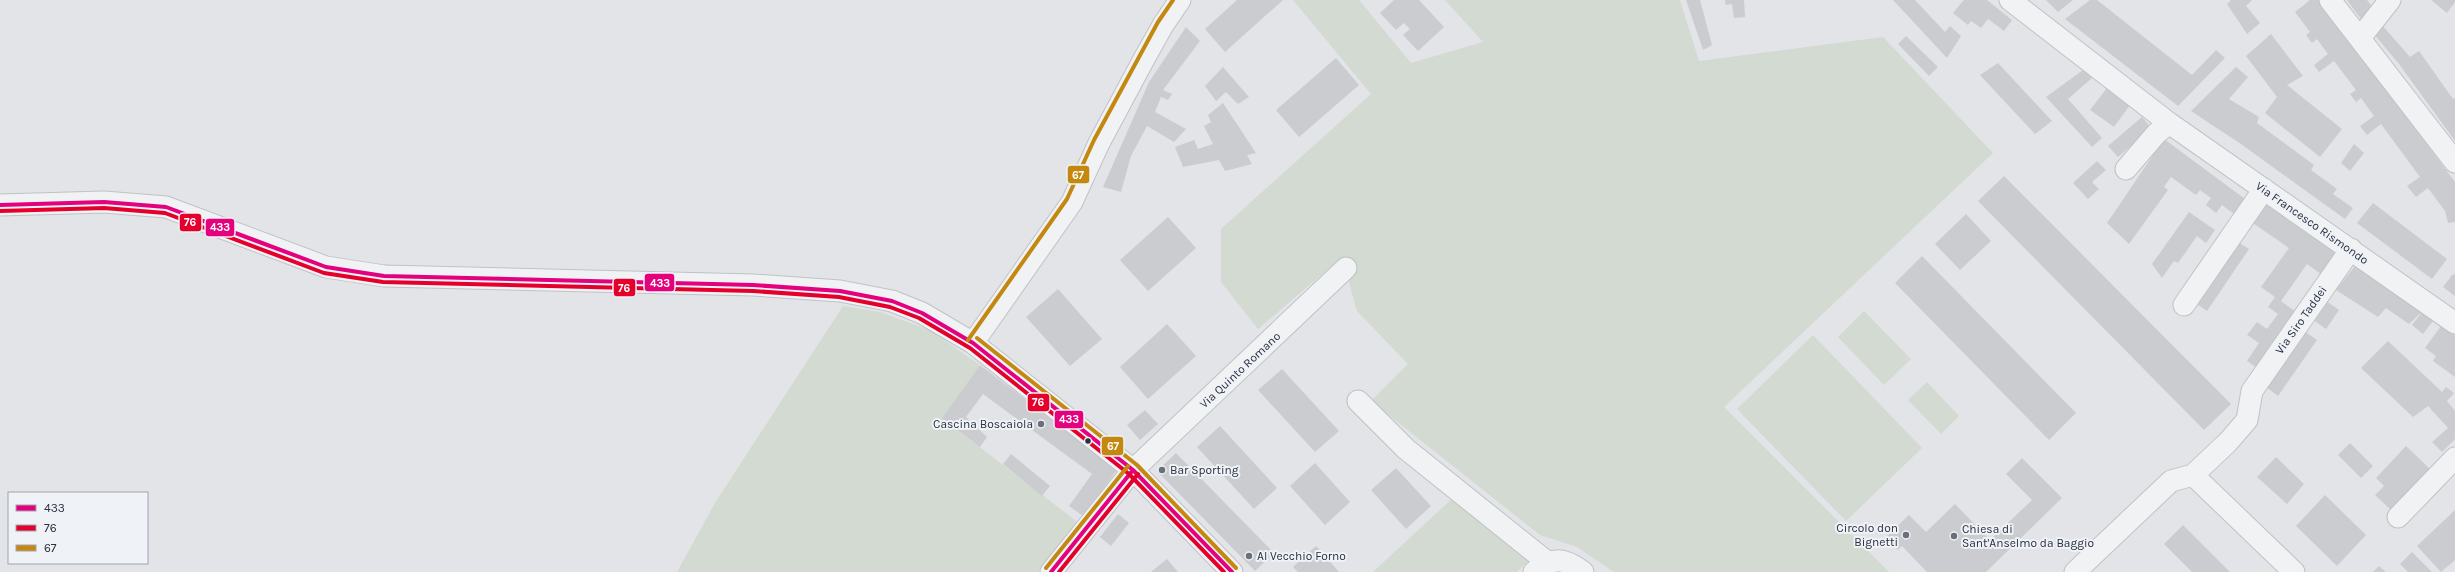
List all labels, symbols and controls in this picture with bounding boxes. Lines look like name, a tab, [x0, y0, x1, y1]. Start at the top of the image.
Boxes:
line badge: 67	[1067, 165, 1090, 184]
text: 67	[1072, 169, 1085, 182]
street label: Via Francesco Rismondo	[2253, 179, 2371, 267]
line badge: 76	[179, 213, 202, 232]
text: 76	[184, 216, 196, 229]
line badge: 433	[205, 218, 235, 237]
text: 433	[210, 221, 230, 234]
line badge: 433	[644, 273, 675, 292]
text: 433	[650, 277, 670, 290]
line badge: 76	[613, 278, 636, 297]
text: 76	[618, 282, 630, 295]
street label: Via Siro Taddei	[2272, 283, 2330, 357]
street label: Via Quinto Romano	[1197, 329, 1283, 411]
line badge: 76	[1027, 393, 1050, 412]
text: 76	[1032, 396, 1044, 409]
line badge: 433	[1054, 410, 1084, 429]
text: 433	[1059, 413, 1079, 426]
place label: Cascina Boscaiola	[933, 417, 1033, 431]
marker: Cascina Boscaiola	[1036, 419, 1046, 429]
unlabelled marker	[1083, 436, 1093, 446]
line badge: 67	[1101, 436, 1124, 456]
text: 67	[1107, 440, 1120, 453]
place label: Bar Sporting	[1170, 463, 1239, 477]
marker: Bar Sporting	[1157, 465, 1167, 475]
legend	[8, 492, 148, 564]
text: 433	[44, 501, 65, 515]
text: 76	[44, 521, 57, 535]
place label: Circolo don Bignetti	[1836, 521, 1898, 549]
place label: Chiesa di Sant'Anselmo da Baggio	[1962, 522, 2094, 550]
marker: Circolo don Bignetti	[1901, 530, 1911, 540]
marker: Chiesa di Sant'Anselmo da Baggio	[1949, 531, 1959, 541]
text: 67	[44, 541, 57, 555]
place label: Al Vecchio Forno	[1257, 549, 1346, 563]
marker: Al Vecchio Forno	[1244, 551, 1254, 561]

